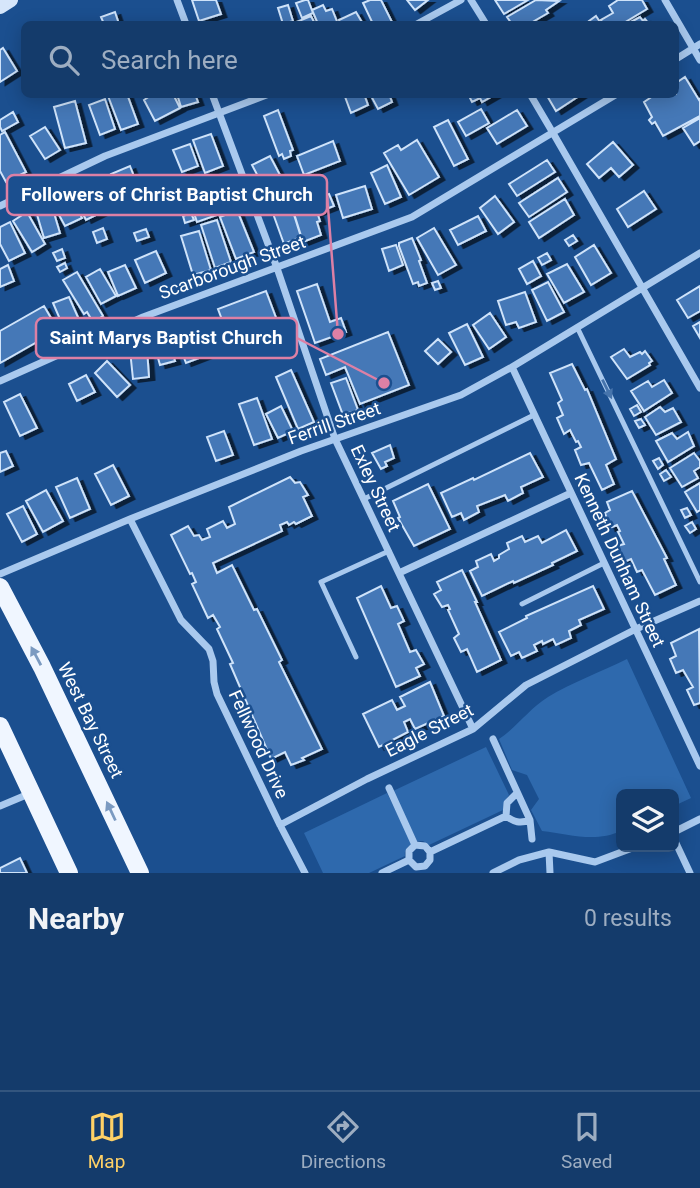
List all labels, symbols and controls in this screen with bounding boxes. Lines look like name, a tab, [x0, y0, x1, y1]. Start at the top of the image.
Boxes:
search box	[21, 21, 679, 98]
icon: search	[45, 41, 83, 79]
text: Search here	[101, 45, 238, 75]
callout: Followers of Christ Baptist Church	[7, 175, 327, 215]
text: Followers of Christ Baptist Church	[21, 183, 313, 206]
street label: Scarborough Street	[156, 231, 308, 303]
callout: Saint Marys Baptist Church	[36, 318, 297, 358]
text: Saint Marys Baptist Church	[49, 326, 283, 349]
one-way arrow	[601, 379, 612, 399]
street label: Ferrill Street	[285, 397, 383, 449]
street label: Exley Street	[347, 441, 405, 535]
street label: Kenneth Dunham Street	[570, 470, 670, 650]
one-way arrow	[30, 646, 42, 666]
street label: West Bay Street	[54, 659, 128, 781]
street label: Fellwood Drive	[225, 686, 293, 802]
street label: Eagle Street	[381, 699, 477, 761]
map controls	[616, 789, 679, 852]
button: layers	[616, 789, 679, 852]
one-way arrow	[105, 801, 117, 821]
text: Nearby	[28, 901, 124, 936]
text: 0 results	[584, 905, 672, 932]
tab: Map	[88, 1108, 126, 1173]
tab: Directions	[301, 1108, 386, 1173]
tab: Saved	[561, 1108, 612, 1173]

